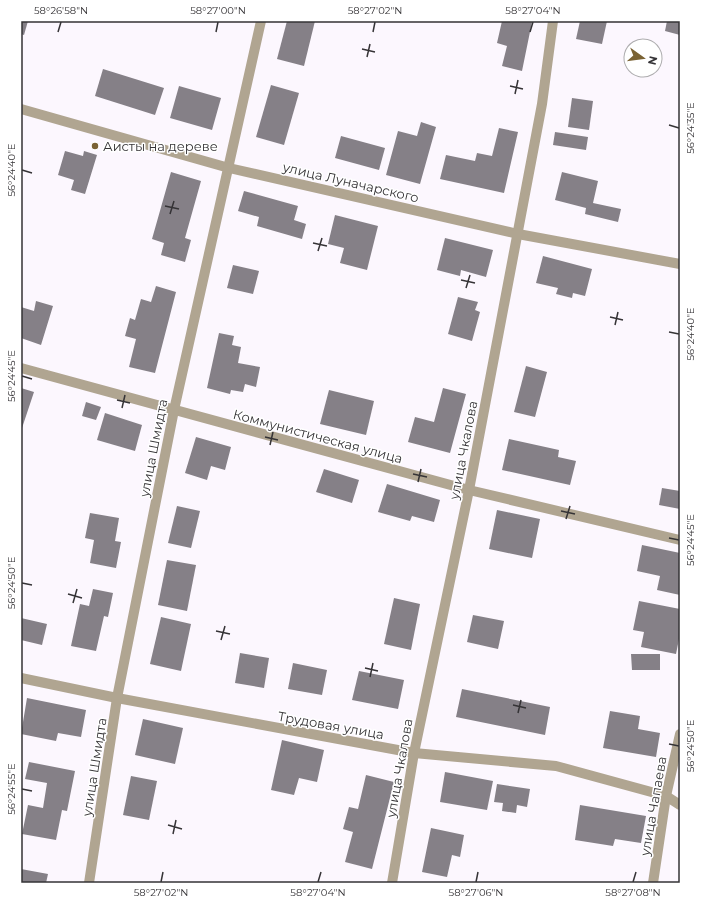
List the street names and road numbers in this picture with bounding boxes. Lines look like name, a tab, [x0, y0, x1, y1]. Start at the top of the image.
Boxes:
street label: улица Луначарского	[280, 158, 421, 205]
street label: улица Шмидта	[135, 398, 170, 499]
street label: улица Чкалова	[445, 399, 480, 502]
street label: Коммунистическая улица	[232, 406, 404, 466]
street label: Трудовая улица	[277, 708, 385, 742]
street label: улица Шмидта	[78, 717, 110, 818]
street label: улица Чкалова	[382, 717, 416, 820]
street label: улица Чапаева	[636, 755, 670, 858]

